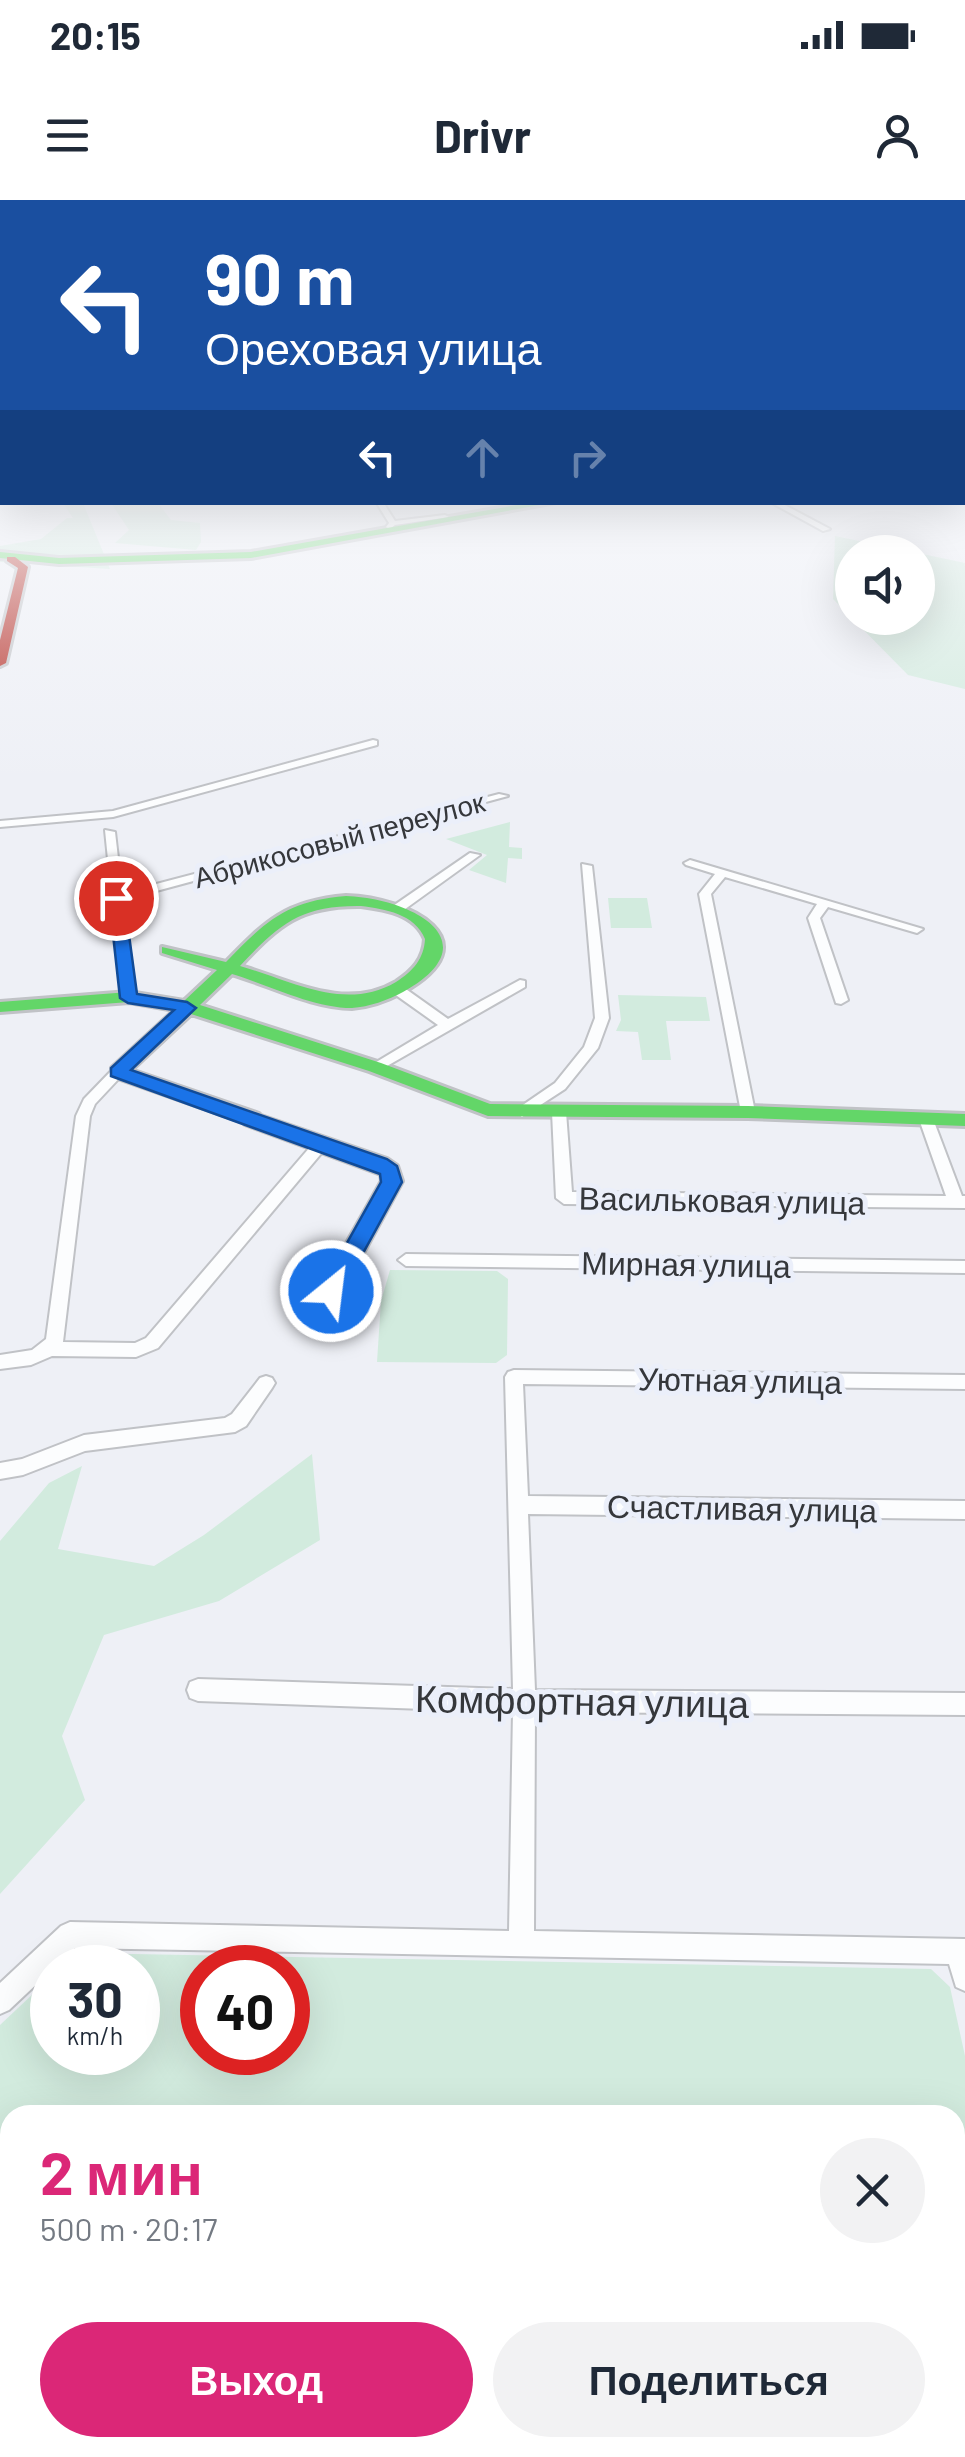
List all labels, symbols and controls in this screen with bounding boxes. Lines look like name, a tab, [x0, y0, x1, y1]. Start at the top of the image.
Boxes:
text: 20:15	[50, 12, 141, 58]
icon: menu	[40, 108, 95, 163]
text: Drivr	[434, 108, 531, 162]
icon: person	[870, 108, 925, 163]
text: 90 m	[205, 235, 355, 319]
icon: left	[40, 240, 170, 370]
text: Ореховая улица	[205, 320, 542, 374]
icon: left	[350, 430, 405, 485]
icon: ahead	[455, 430, 510, 485]
icon: right	[560, 430, 615, 485]
map controls	[835, 535, 935, 635]
button: sound	[835, 535, 935, 635]
street label: Абрикосовый переулок	[190, 784, 489, 894]
pin	[74, 856, 159, 941]
icon: arrive	[89, 871, 144, 926]
street label: Васильковая улица	[578, 1178, 866, 1222]
position arrow	[279, 1239, 383, 1343]
street label: Мирная улица	[581, 1242, 791, 1285]
street label: Уютная улица	[638, 1358, 843, 1401]
street label: Счастливая улица	[607, 1486, 877, 1529]
street label: Комфортная улица	[414, 1674, 750, 1726]
speed limit sign: 40	[180, 1945, 310, 2075]
text: 30	[67, 1968, 123, 2028]
text: km/h	[67, 2020, 123, 2050]
text: 2 мин	[40, 2135, 203, 2207]
button: close	[820, 2138, 925, 2243]
text: 500 m · 20:17	[40, 2209, 217, 2247]
button: Выход	[40, 2322, 473, 2437]
button: Поделиться	[493, 2322, 925, 2437]

